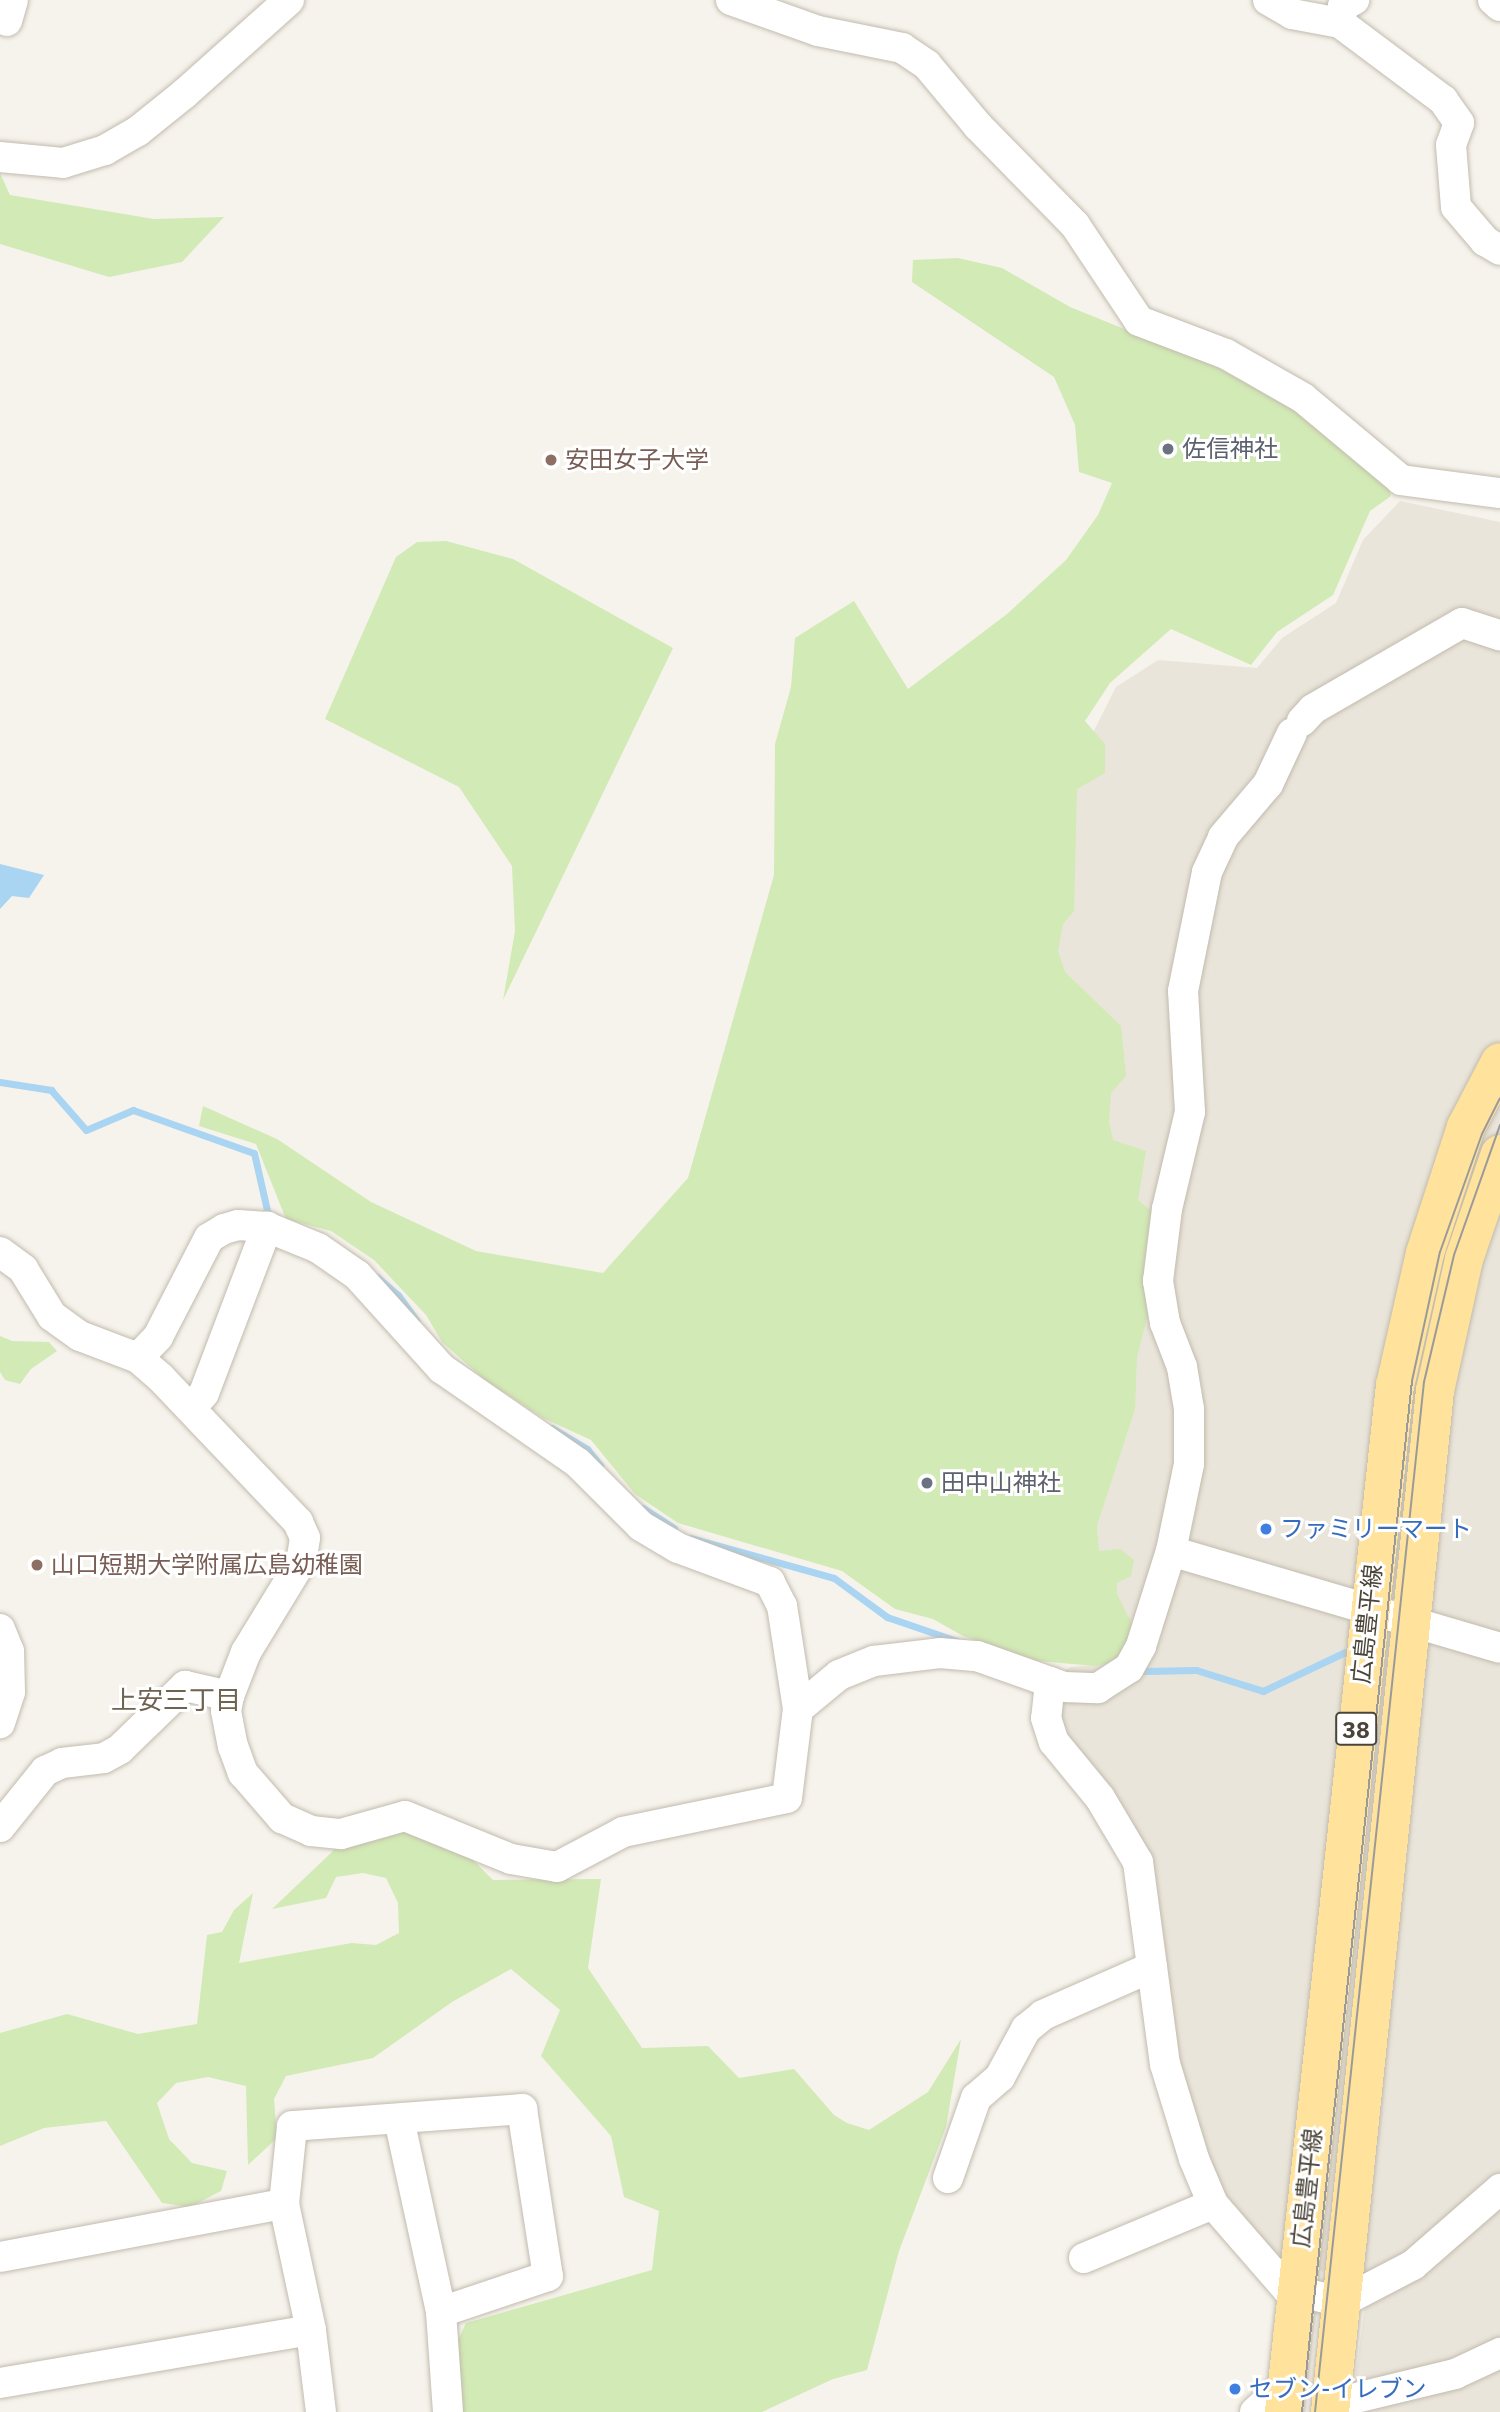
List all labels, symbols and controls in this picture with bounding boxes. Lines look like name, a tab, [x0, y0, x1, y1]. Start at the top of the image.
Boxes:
place label: 佐信神社	[1182, 435, 1278, 463]
marker: 佐信神社	[1160, 441, 1176, 457]
place label: 安田女子大学	[565, 446, 709, 474]
marker: 安田女子大学	[543, 452, 559, 468]
place label: 田中山神社	[941, 1469, 1061, 1497]
marker: 田中山神社	[919, 1475, 935, 1491]
place label: ファミリーマート	[1280, 1515, 1472, 1543]
marker: ファミリーマート	[1258, 1521, 1274, 1537]
place label: 山口短期大学附属広島幼稚園	[51, 1551, 363, 1579]
marker: 山口短期大学附属広島幼稚園	[29, 1557, 45, 1573]
street label: 広島豊平線	[1346, 1563, 1388, 1685]
district label: 上安三丁目	[111, 1684, 241, 1716]
road number: 38	[1335, 1710, 1377, 1748]
street label: 広島豊平線	[1286, 2127, 1328, 2249]
place label: セブン-イレブン	[1249, 2375, 1427, 2403]
marker: セブン-イレブン	[1227, 2381, 1243, 2397]

